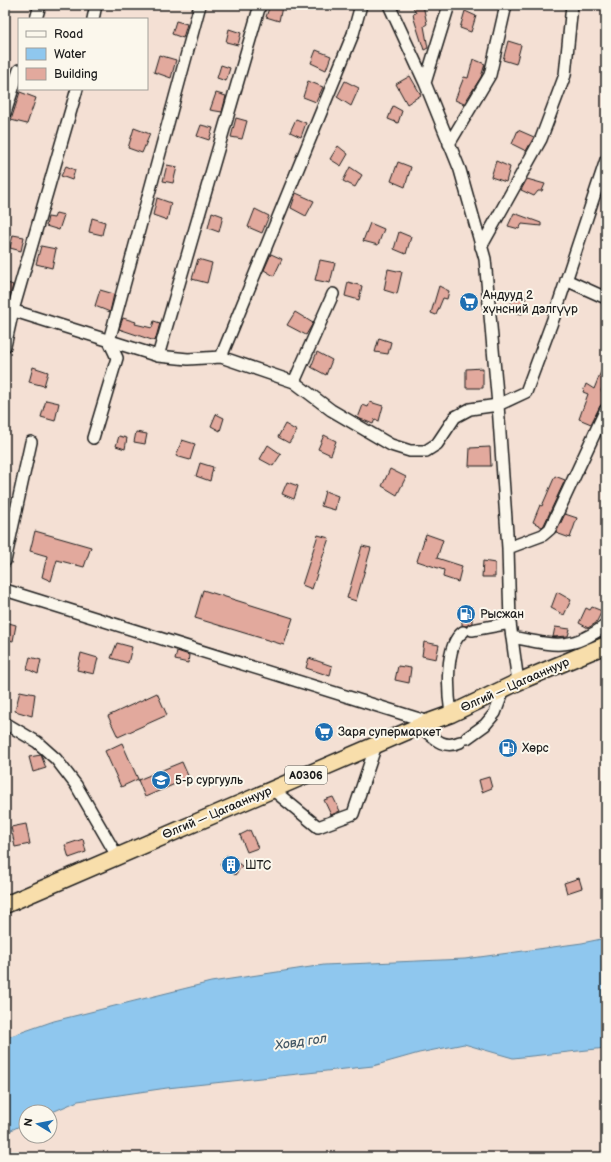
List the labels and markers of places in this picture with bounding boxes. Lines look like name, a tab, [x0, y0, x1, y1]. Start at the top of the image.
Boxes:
place label: Андууд 2 хүнсний дэлгүүр	[482, 288, 578, 317]
supermarket icon: Андууд 2 хүнсний дэлгүүр	[458, 291, 480, 313]
fuel station icon: Рысжан	[455, 603, 477, 625]
place label: Рысжан	[480, 607, 524, 622]
supermarket icon: Заря супермаркет	[313, 721, 335, 743]
place label: Заря супермаркет	[338, 725, 441, 740]
fuel station icon: Хөрс	[497, 737, 519, 759]
place label: Хөрс	[522, 741, 549, 756]
school or university icon: 5-р сургууль	[150, 769, 172, 791]
place label: 5-р сургууль	[175, 773, 243, 788]
building icon: ШТС	[220, 854, 242, 876]
place label: ШТС	[245, 858, 271, 873]

